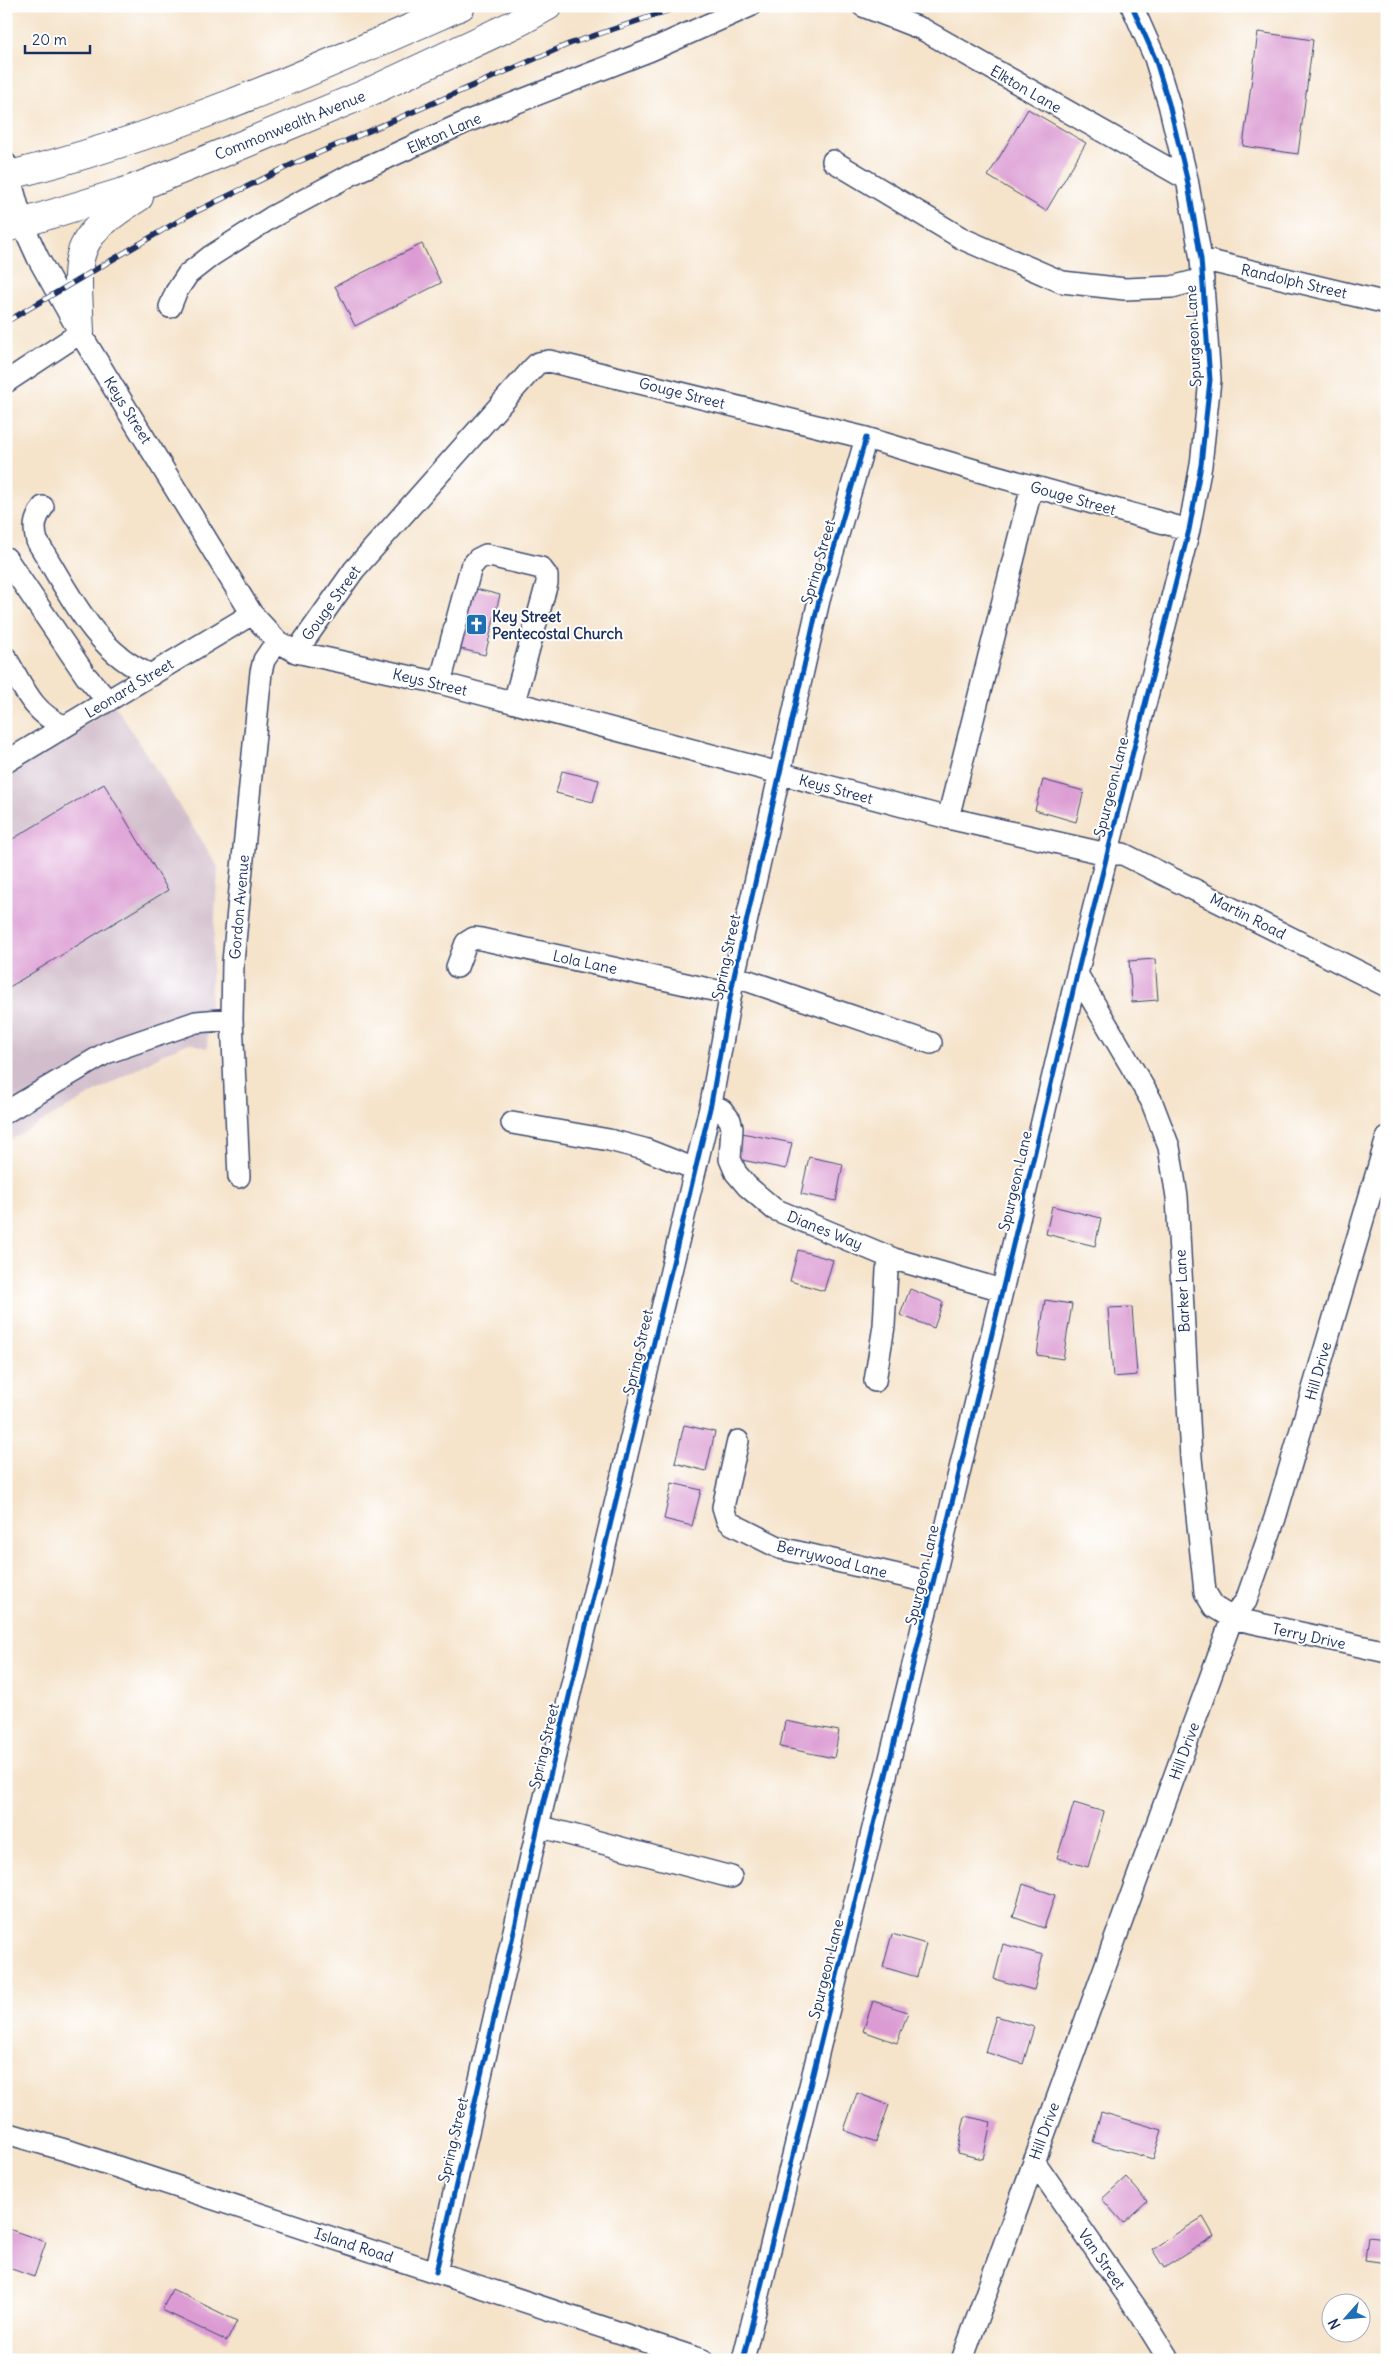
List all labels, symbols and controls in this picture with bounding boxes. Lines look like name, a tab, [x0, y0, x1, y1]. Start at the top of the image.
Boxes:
scale bar	[25, 22, 90, 54]
text: 20 m	[32, 30, 67, 49]
street label: Elkton Lane	[987, 61, 1065, 117]
street label: Commonwealth Avenue	[212, 86, 368, 164]
street label: Elkton Lane	[404, 108, 484, 158]
street label: Randolph Street	[1239, 260, 1349, 302]
street label: Spurgeon Lane	[1181, 285, 1205, 387]
street label: Keys Street	[100, 373, 156, 447]
street label: Gouge Street	[637, 373, 727, 413]
street label: Gouge Street	[1028, 477, 1118, 519]
street label: Spring Street	[797, 518, 839, 606]
street label: Gouge Street	[297, 562, 365, 644]
place label: Key Street Pentecostal Church	[492, 607, 623, 643]
church icon: Key Street Pentecostal Church	[464, 613, 488, 637]
street label: Leonard Street	[81, 654, 177, 722]
street label: Keys Street	[391, 664, 469, 700]
street label: Spurgeon Lane	[1089, 735, 1133, 839]
street label: Keys Street	[797, 770, 875, 808]
street label: Gordon Avenue	[225, 854, 253, 960]
street label: Martin Road	[1207, 889, 1289, 943]
street label: Spring Street	[708, 912, 744, 1002]
street label: Lola Lane	[551, 946, 619, 978]
street label: Spurgeon Lane	[994, 1129, 1036, 1233]
street label: Dianes Way	[784, 1206, 866, 1254]
street label: Barker Lane	[1170, 1249, 1194, 1333]
street label: Spring Street	[619, 1307, 657, 1397]
street label: Hill Drive	[1301, 1340, 1335, 1402]
street label: Spurgeon Lane	[901, 1523, 943, 1627]
street label: Berrywood Lane	[775, 1536, 889, 1582]
street label: Terry Drive	[1270, 1619, 1348, 1653]
street label: Spring Street	[525, 1701, 563, 1791]
street label: Hill Drive	[1165, 1720, 1203, 1782]
street label: Spurgeon Lane	[804, 1917, 848, 2021]
street label: Spring Street	[434, 2095, 472, 2185]
street label: Hill Drive	[1025, 2100, 1063, 2162]
street label: Island Road	[312, 2223, 396, 2267]
street label: Van Street	[1074, 2225, 1130, 2293]
north arrow	[1320, 2294, 1370, 2344]
text: N	[1324, 2316, 1345, 2332]

